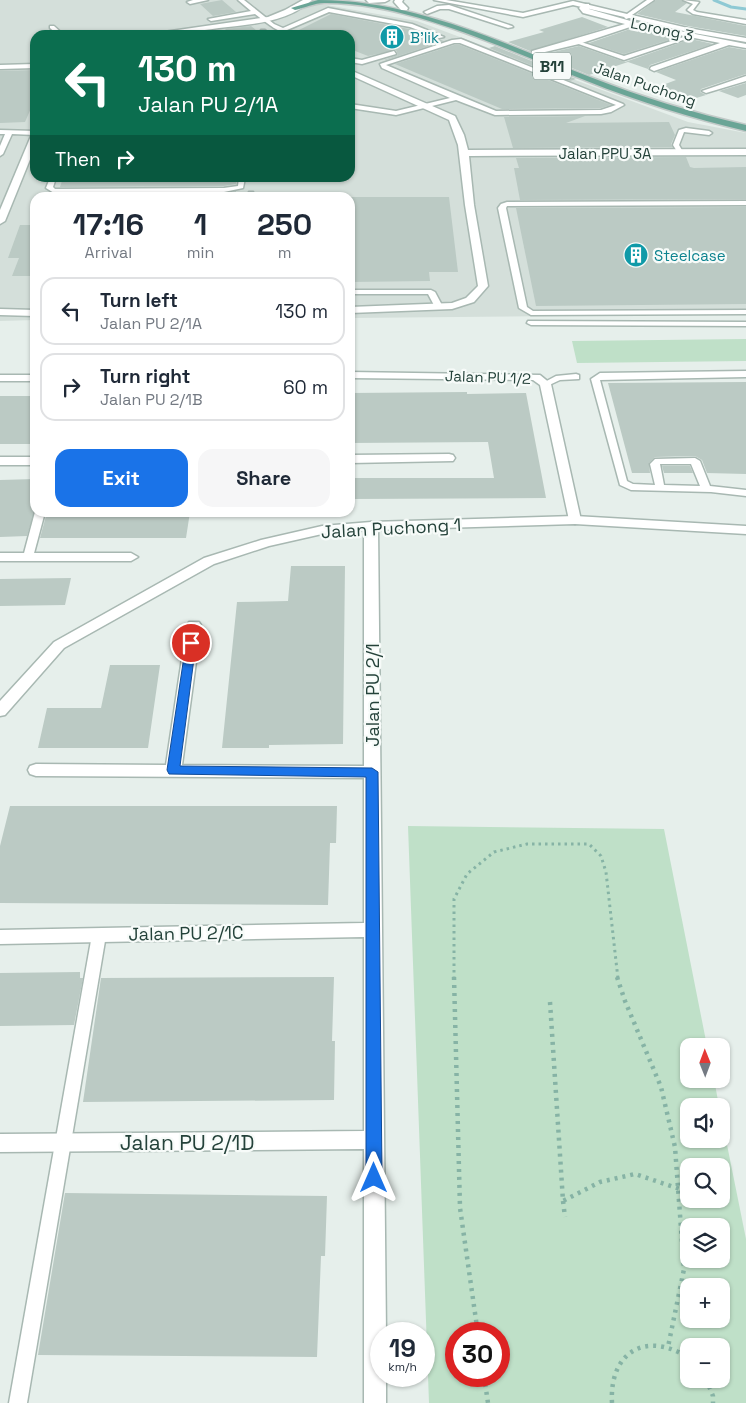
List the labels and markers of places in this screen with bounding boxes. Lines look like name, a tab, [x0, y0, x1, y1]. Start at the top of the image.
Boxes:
building icon: B'lik	[379, 24, 405, 50]
place label: B'lik	[410, 28, 439, 47]
building icon: Steelcase	[623, 242, 649, 268]
place label: Steelcase	[654, 246, 726, 265]
pin	[170, 622, 212, 664]

